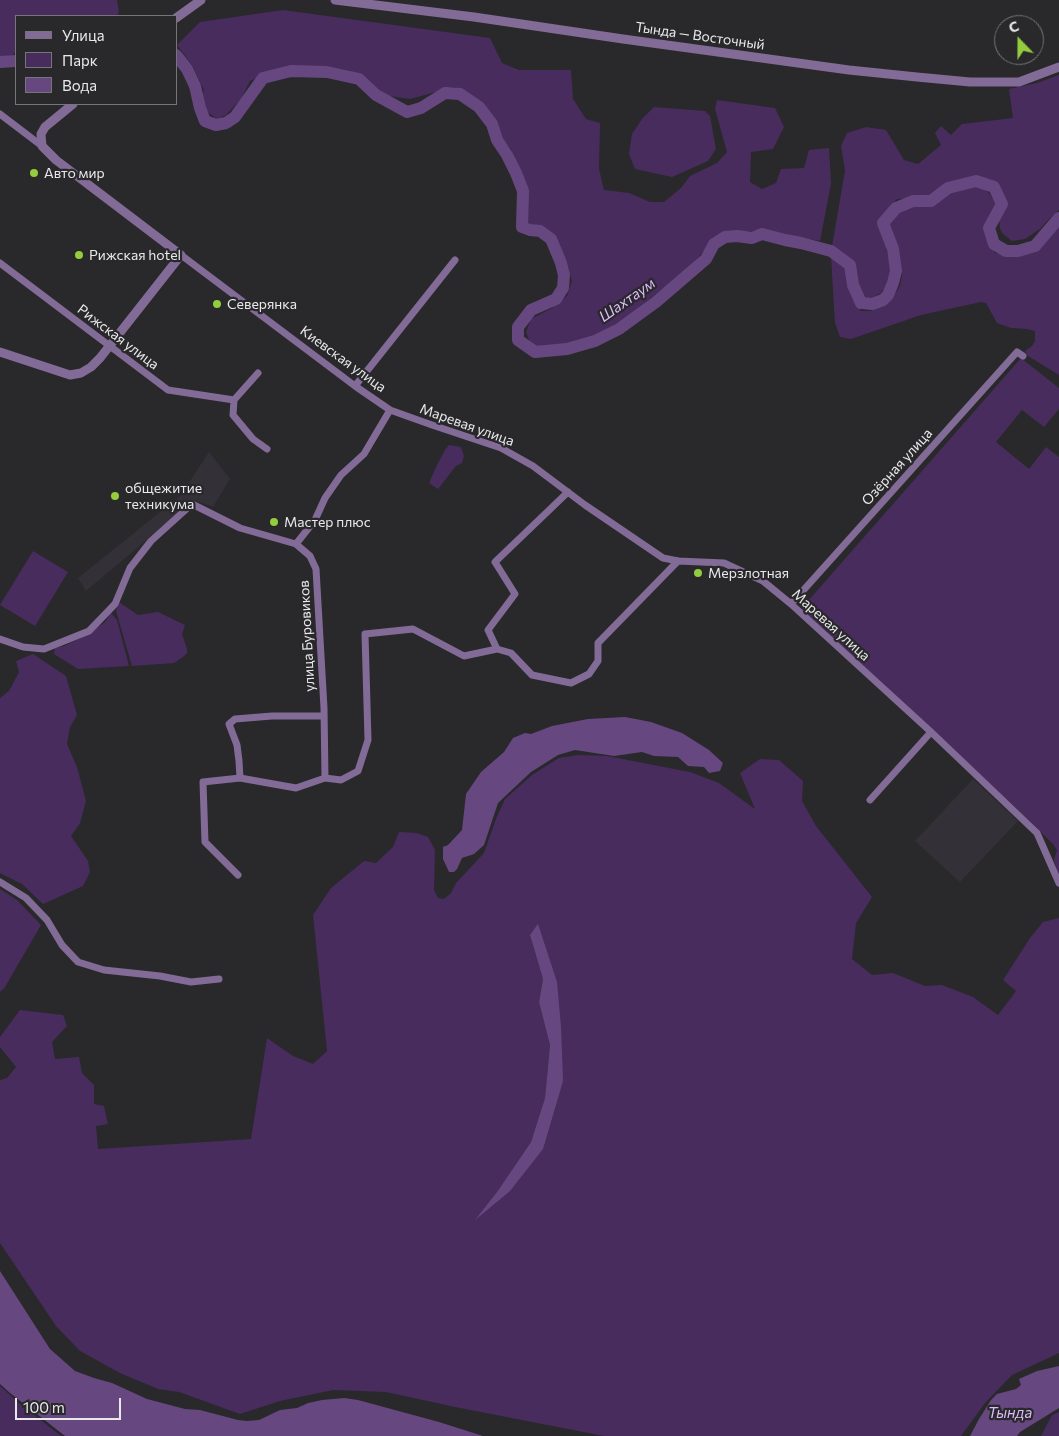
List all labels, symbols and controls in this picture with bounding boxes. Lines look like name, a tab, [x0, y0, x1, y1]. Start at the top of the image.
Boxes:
legend	[15, 15, 178, 105]
north arrow	[994, 15, 1044, 65]
text: С	[1006, 17, 1021, 36]
street label: Тында — Восточный	[634, 19, 766, 53]
text: Улица	[62, 26, 104, 44]
text: Парк	[62, 51, 98, 69]
text: Вода	[62, 76, 97, 94]
place label: Авто мир	[44, 165, 105, 181]
marker: Авто мир	[28, 167, 40, 179]
place label: Рижская hotel	[89, 247, 181, 263]
marker: Рижская hotel	[73, 249, 85, 261]
water label: Шахтаум	[595, 274, 659, 326]
place label: Северянка	[227, 296, 297, 312]
marker: Северянка	[211, 298, 223, 310]
street label: Рижская улица	[74, 301, 162, 373]
street label: Киевская улица	[297, 322, 389, 396]
street label: Маревая улица	[418, 400, 516, 450]
street label: Озёрная улица	[858, 425, 936, 509]
place label: общежитие техникума	[125, 480, 202, 512]
marker: общежитие техникума	[109, 490, 121, 502]
place label: Мастер плюс	[284, 514, 371, 530]
marker: Мастер плюс	[268, 516, 280, 528]
place label: Мерзлотная	[708, 565, 789, 581]
marker: Мерзлотная	[692, 567, 704, 579]
street label: улица Буровиков	[296, 580, 318, 692]
street label: Маревая улица	[789, 586, 873, 664]
scale bar	[18, 1388, 124, 1420]
text: 100 m	[23, 1398, 65, 1416]
water label: Тында	[988, 1404, 1032, 1422]

